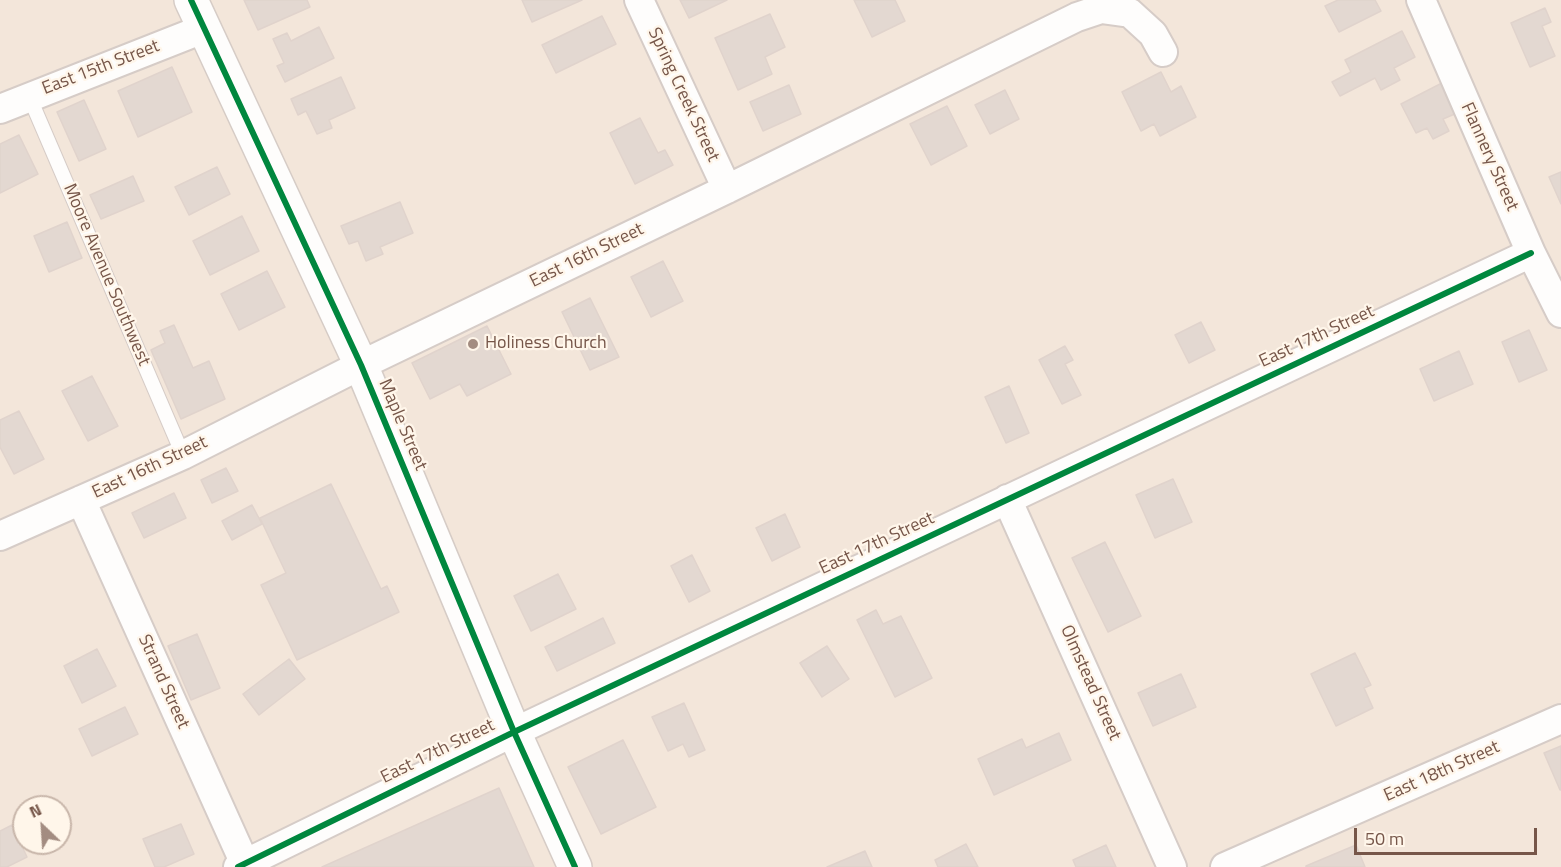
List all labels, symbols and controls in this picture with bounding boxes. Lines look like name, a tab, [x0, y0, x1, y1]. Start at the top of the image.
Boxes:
street label: Spring Creek Street	[643, 25, 723, 165]
street label: East 15th Street	[39, 36, 163, 100]
street label: Flannery Street	[1455, 99, 1523, 215]
street label: Moore Avenue Southwest	[58, 181, 154, 369]
street label: East 16th Street	[526, 219, 648, 293]
street label: East 17th Street	[1256, 301, 1378, 373]
place label: Holiness Church	[485, 333, 607, 355]
marker: Holiness Church	[466, 337, 480, 351]
street label: Maple Street	[373, 376, 431, 474]
street label: East 16th Street	[89, 432, 211, 504]
street label: East 17th Street	[816, 508, 938, 580]
street label: Olmstead Street	[1055, 622, 1125, 744]
street label: Strand Street	[133, 632, 193, 732]
street label: East 17th Street	[377, 715, 499, 789]
street label: East 18th Street	[1381, 737, 1503, 807]
north arrow	[12, 795, 72, 855]
text: N	[25, 797, 45, 824]
scale bar	[1357, 816, 1540, 854]
text: 50 m	[1365, 825, 1404, 852]

